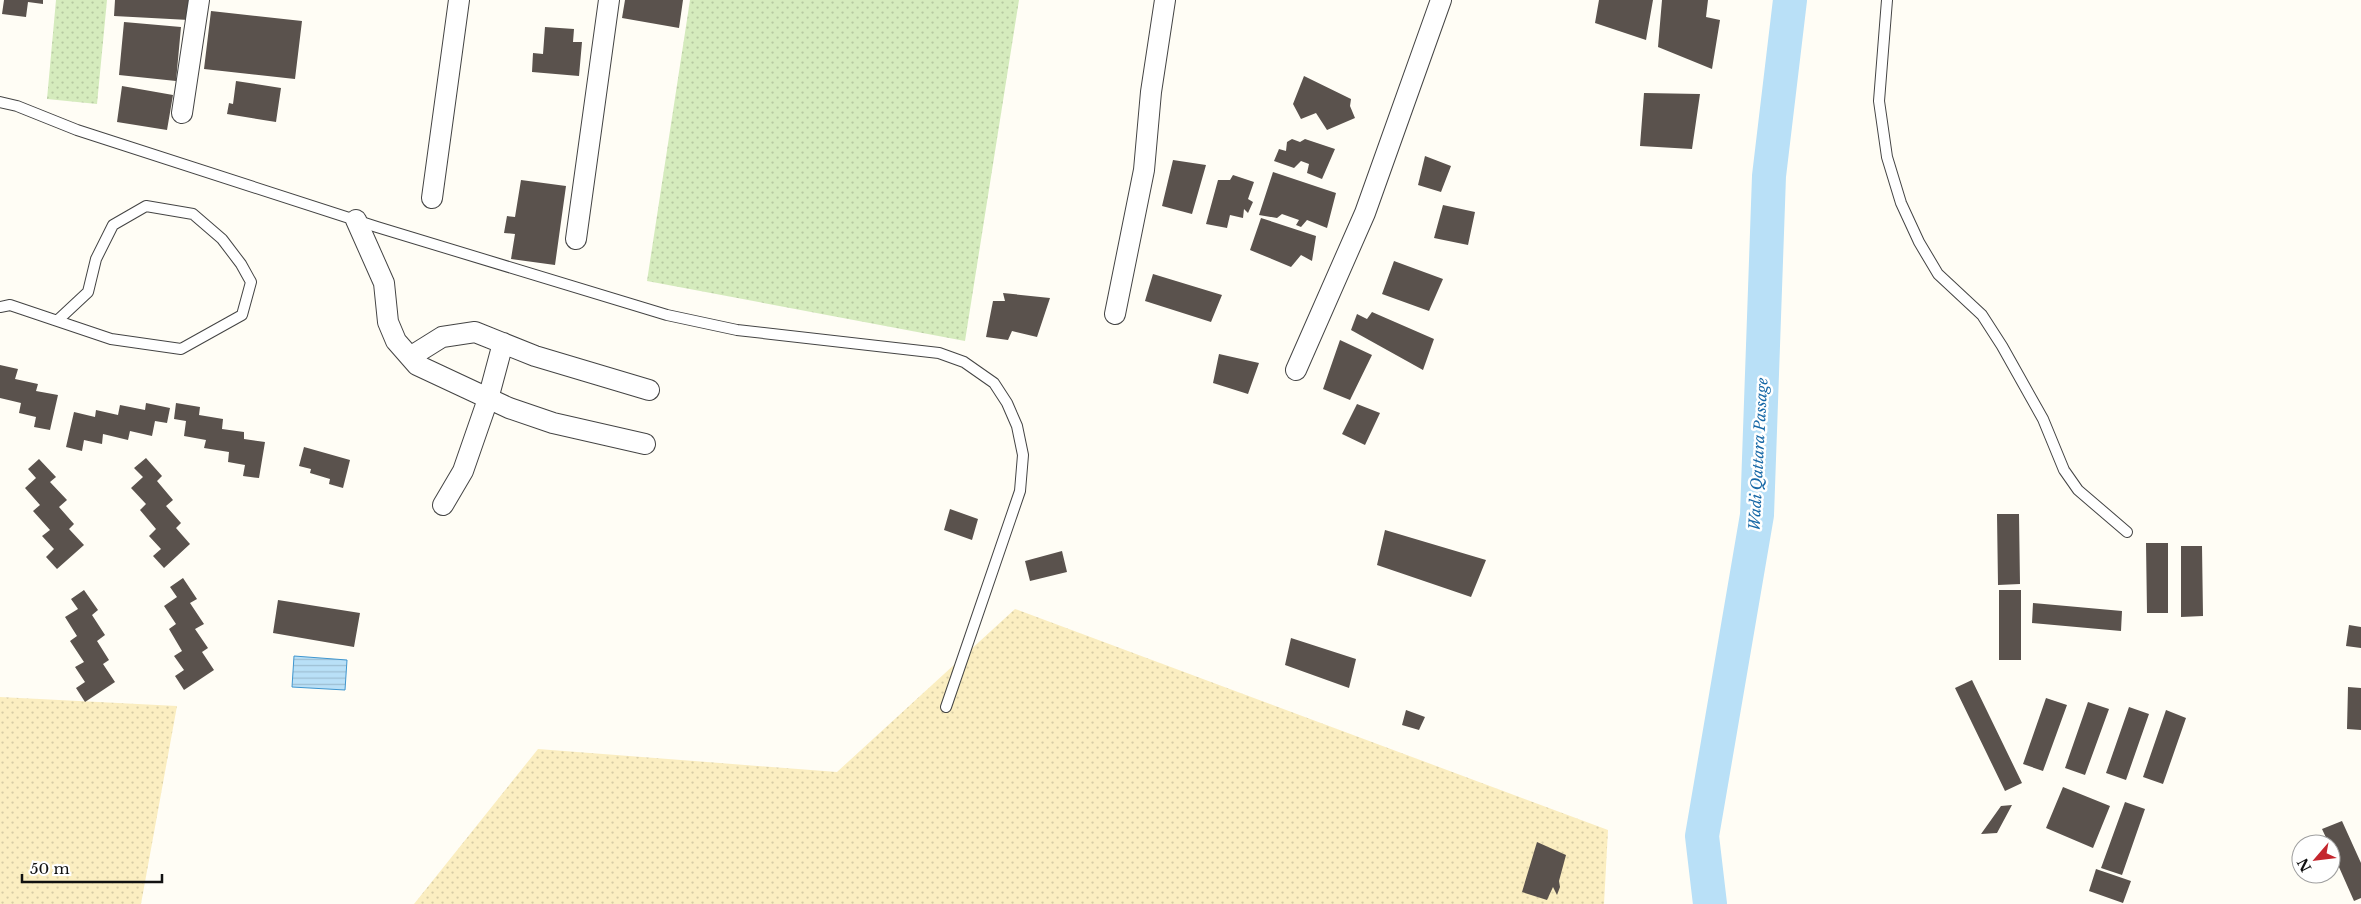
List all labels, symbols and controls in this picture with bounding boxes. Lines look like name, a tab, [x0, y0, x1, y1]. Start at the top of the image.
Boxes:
water label: Wadi Qattara Passage	[1745, 377, 1771, 531]
north arrow	[2291, 834, 2341, 884]
scale bar	[22, 852, 162, 884]
text: N	[2293, 855, 2316, 875]
text: 50 m	[30, 859, 70, 878]

